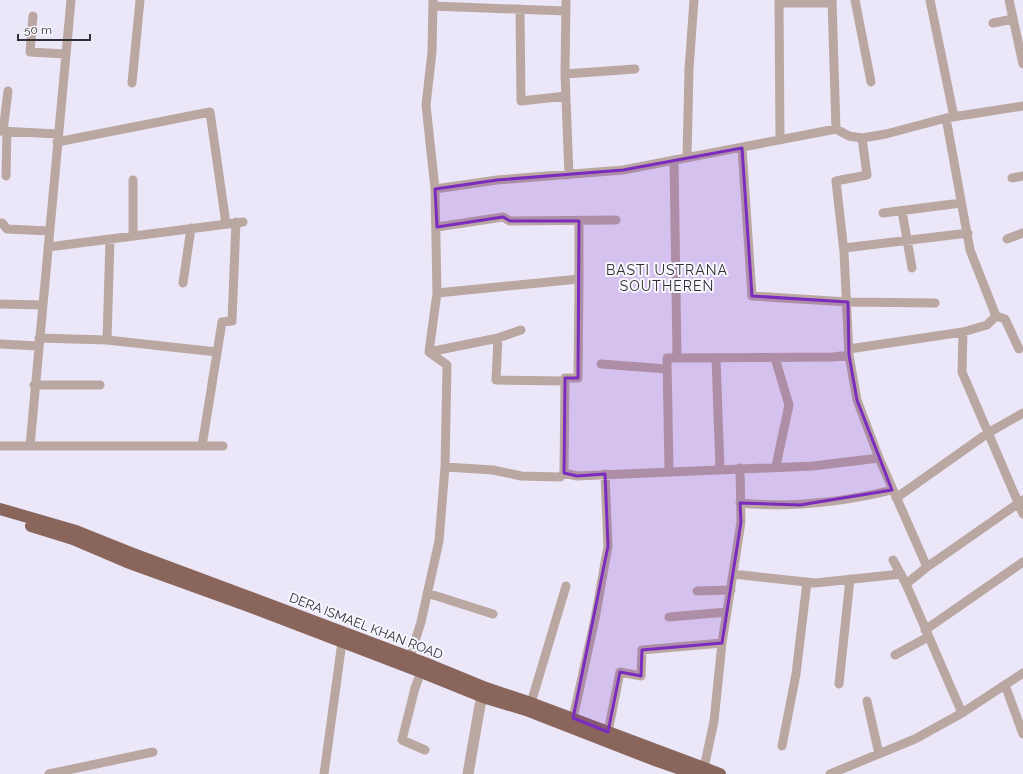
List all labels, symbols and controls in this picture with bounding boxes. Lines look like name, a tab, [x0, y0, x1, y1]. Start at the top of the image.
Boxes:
scale bar	[18, 16, 90, 42]
text: 50 m	[24, 23, 52, 37]
district label: BASTI USTRANA SOUTHEREN	[606, 262, 728, 294]
street label: DERA ISMAEL KHAN ROAD	[287, 590, 445, 662]

